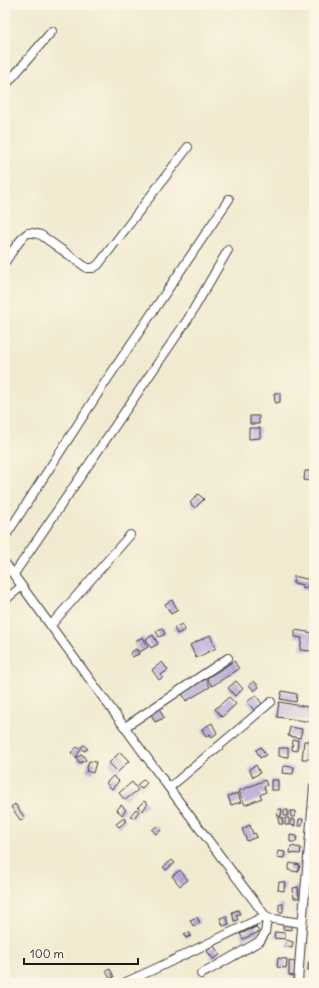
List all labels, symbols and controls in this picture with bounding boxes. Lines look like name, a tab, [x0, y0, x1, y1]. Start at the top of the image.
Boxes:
scale bar	[24, 940, 138, 966]
text: 100 m	[30, 946, 64, 961]

